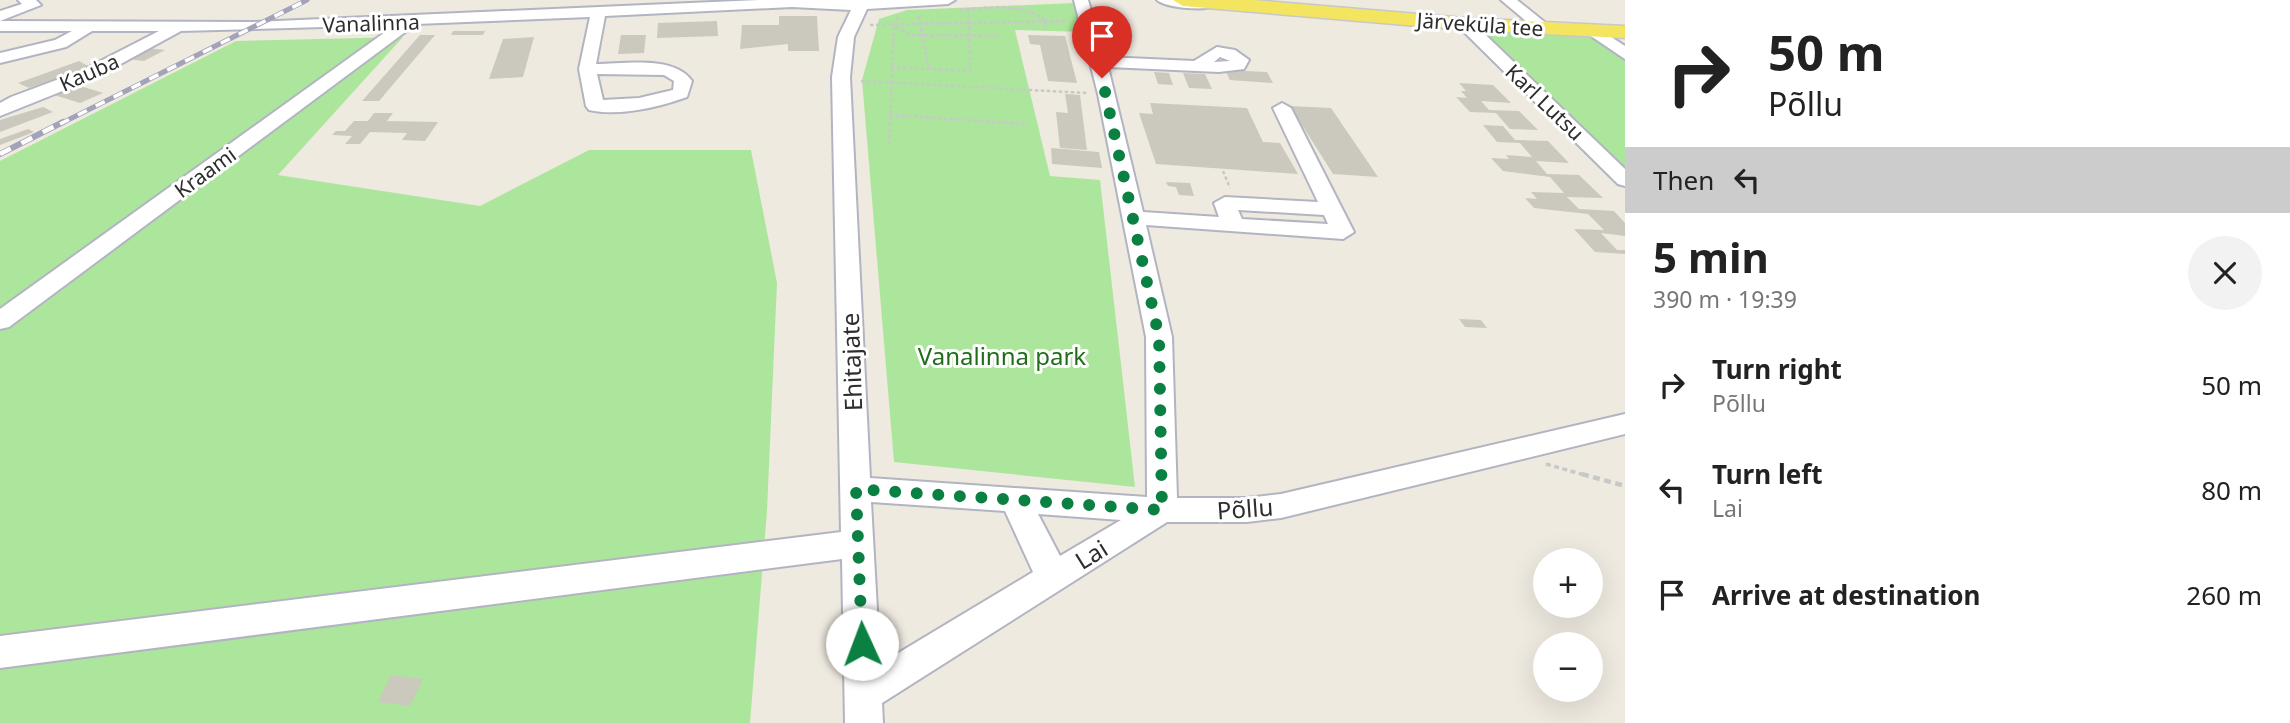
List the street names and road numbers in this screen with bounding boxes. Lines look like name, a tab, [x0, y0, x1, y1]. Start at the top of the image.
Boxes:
street label: Järveküla tee	[1414, 5, 1544, 42]
street label: Vanalinna	[322, 7, 420, 39]
street label: Kauba	[55, 47, 123, 97]
street label: Karl Lutsu	[1500, 58, 1590, 146]
street label: Kraami	[169, 140, 241, 204]
street label: Ehitajate	[833, 312, 869, 412]
street label: Põllu	[1216, 490, 1274, 526]
street label: Lai	[1069, 531, 1113, 577]

